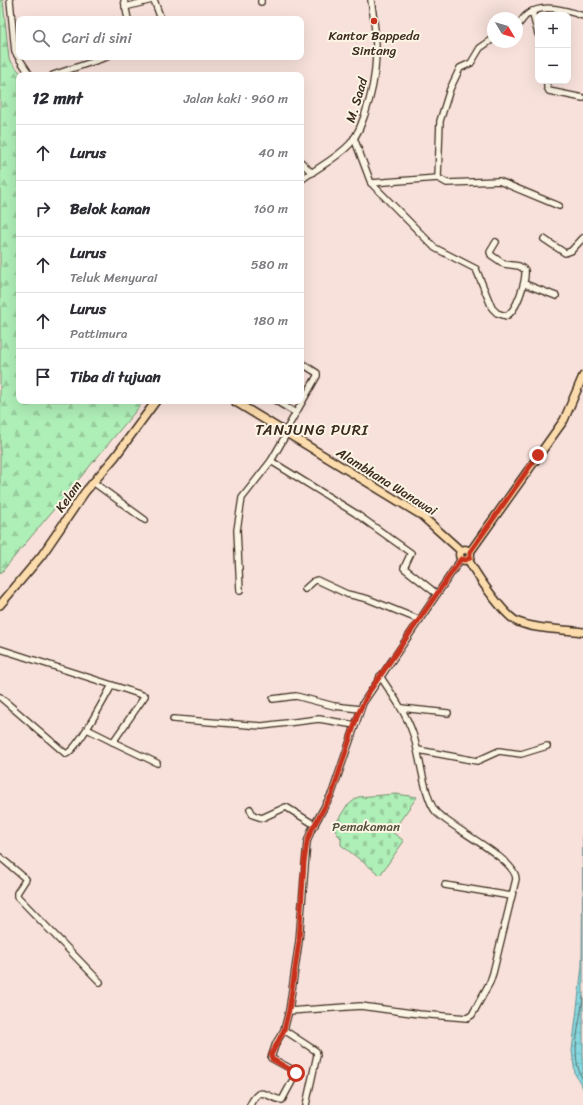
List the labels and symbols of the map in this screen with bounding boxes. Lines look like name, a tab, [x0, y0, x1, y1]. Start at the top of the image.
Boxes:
north arrow	[487, 12, 523, 48]
marker: Kantor Bappeda Sintang	[369, 16, 379, 26]
place label: Kantor Bappeda Sintang	[329, 24, 420, 62]
street label: M. Saad	[339, 74, 375, 125]
district label: TANJUNG PURI	[255, 417, 369, 443]
street label: Alambhana Wanawai	[331, 441, 442, 522]
route end	[529, 446, 547, 464]
street label: Kelam	[49, 475, 88, 517]
park label: Pemakaman	[332, 815, 400, 838]
route start	[287, 1064, 305, 1082]

